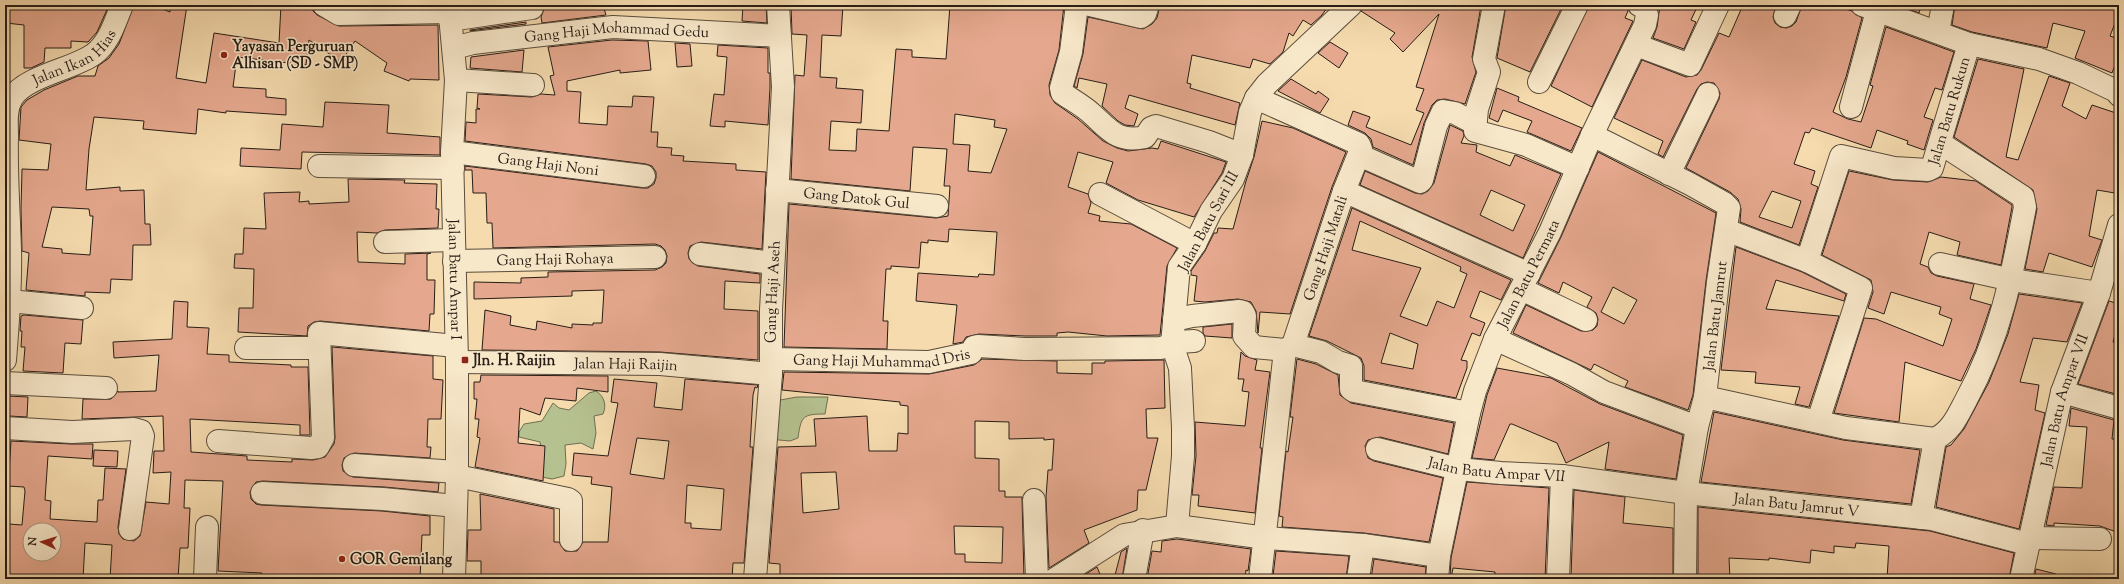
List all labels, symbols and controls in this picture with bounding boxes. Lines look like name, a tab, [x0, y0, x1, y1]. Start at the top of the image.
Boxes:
street label: Gang Haji Mohammad Gedu	[523, 18, 710, 49]
street label: Jalan Ikan Hias	[29, 26, 122, 92]
place label: Yayasan Perguruan Alhisan (SD - SMP)	[232, 37, 359, 75]
marker: Yayasan Perguruan Alhisan (SD - SMP)	[219, 50, 229, 60]
street label: Jalan Batu Rukun	[1924, 54, 1977, 169]
street label: Gang Haji Noni	[496, 149, 600, 182]
street label: Jalan Batu Sari III	[1174, 168, 1245, 277]
street label: Gang Datok Gul	[802, 184, 911, 215]
street label: Gang Haji Matali	[1299, 193, 1354, 304]
street label: Jalan Batu Permata	[1493, 217, 1566, 333]
street label: Jalan Batu Ampar I	[442, 218, 465, 340]
street label: Gang Haji Aseh	[762, 240, 787, 343]
street label: Gang Haji Rohaya	[496, 249, 614, 272]
street label: Jalan Batu Jamrut	[1699, 260, 1734, 373]
street label: Jalan Batu Ampar VII	[2037, 331, 2095, 470]
street label: Gang Haji Muhammad Dris	[793, 344, 972, 374]
place label: Jln. H. Raijin	[472, 351, 556, 372]
street label: Jalan Haji Raijin	[573, 354, 679, 378]
marker: Jln. H. Raijin	[460, 355, 470, 365]
street label: Jalan Batu Ampar VII	[1425, 453, 1567, 488]
street label: Jalan Batu Jamrut V	[1732, 489, 1860, 523]
north arrow	[22, 522, 62, 562]
text: N	[25, 536, 41, 547]
place label: GOR Gemilang	[350, 550, 453, 571]
marker: GOR Gemilang	[337, 554, 347, 564]

